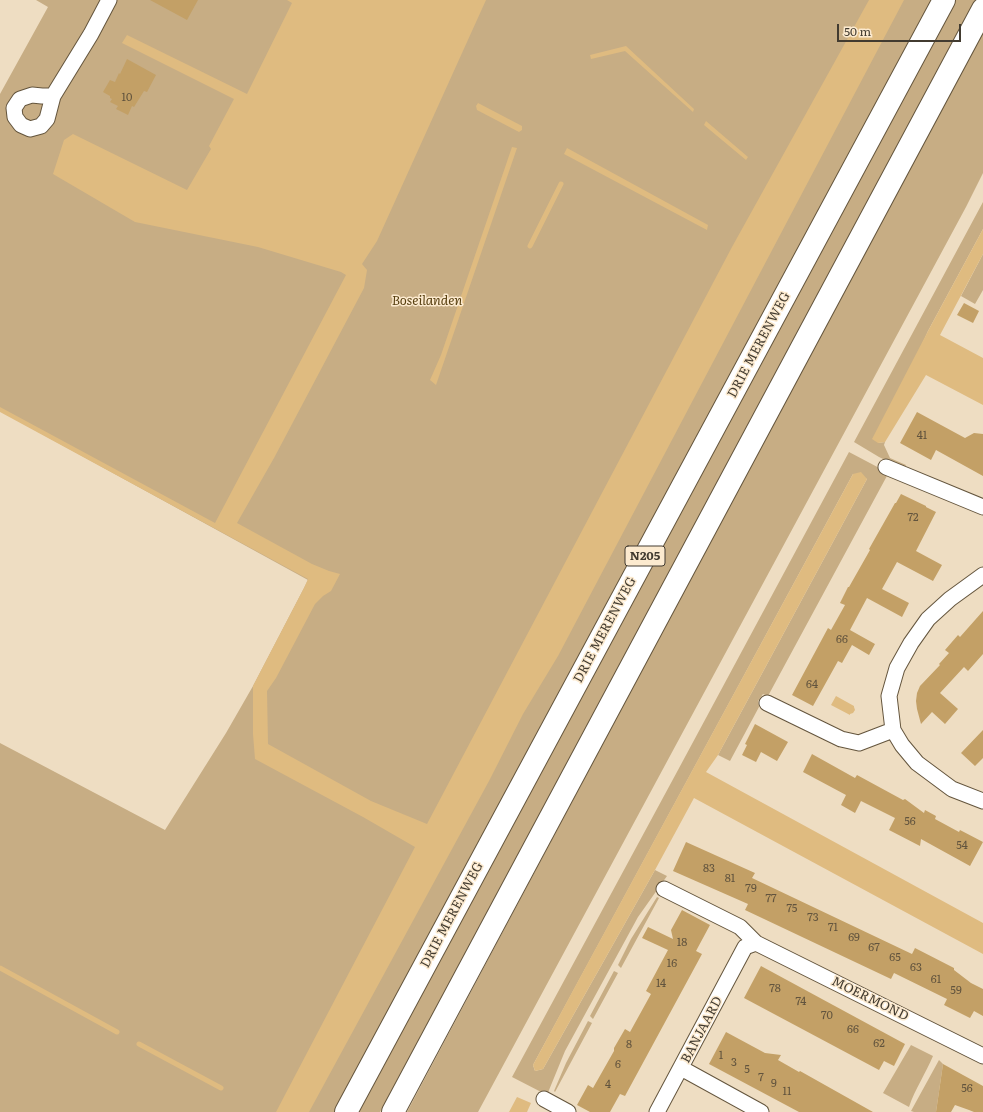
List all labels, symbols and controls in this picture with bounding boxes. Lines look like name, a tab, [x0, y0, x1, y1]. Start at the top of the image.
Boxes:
scale bar	[839, 16, 963, 42]
text: 50 m	[844, 22, 871, 40]
house number: 10	[122, 91, 132, 105]
street label: DRIE MERENWEG	[724, 289, 794, 401]
park label: Boseilanden	[392, 293, 462, 309]
house number: 41	[917, 429, 927, 443]
house number: 72	[907, 511, 919, 525]
road number: N205	[625, 546, 665, 566]
street label: DRIE MERENWEG	[570, 574, 640, 686]
house number: 66	[836, 633, 848, 647]
house number: 64	[806, 678, 818, 692]
house number: 56	[904, 815, 916, 829]
house number: 54	[956, 839, 968, 853]
street label: DRIE MERENWEG	[417, 859, 487, 971]
house number: 83	[703, 862, 715, 876]
house number: 81	[725, 872, 735, 886]
house number: 79	[745, 882, 757, 896]
house number: 77	[765, 892, 777, 906]
house number: 75	[787, 902, 797, 916]
house number: 73	[807, 911, 819, 925]
house number: 71	[828, 921, 838, 935]
house number: 69	[848, 931, 860, 945]
house number: 18	[677, 936, 687, 950]
house number: 67	[868, 941, 880, 955]
house number: 65	[889, 951, 901, 965]
house number: 16	[667, 957, 677, 971]
house number: 63	[910, 961, 922, 975]
house number: 61	[931, 973, 941, 987]
street label: MOERMOND	[829, 974, 911, 1024]
house number: 14	[656, 977, 666, 991]
house number: 78	[769, 982, 781, 996]
house number: 59	[950, 984, 962, 998]
street label: BANJAARD	[678, 994, 726, 1066]
house number: 74	[796, 995, 806, 1009]
house number: 70	[821, 1009, 833, 1023]
house number: 66	[847, 1023, 859, 1037]
house number: 62	[873, 1037, 885, 1051]
house number: 8	[626, 1038, 632, 1052]
house number: 1	[719, 1049, 723, 1063]
house number: 3	[731, 1056, 737, 1070]
house number: 6	[615, 1058, 621, 1072]
house number: 5	[744, 1063, 750, 1077]
house number: 7	[758, 1071, 764, 1085]
house number: 9	[771, 1077, 777, 1091]
house number: 4	[605, 1078, 611, 1092]
house number: 56	[961, 1082, 973, 1096]
house number: 11	[783, 1085, 791, 1099]

